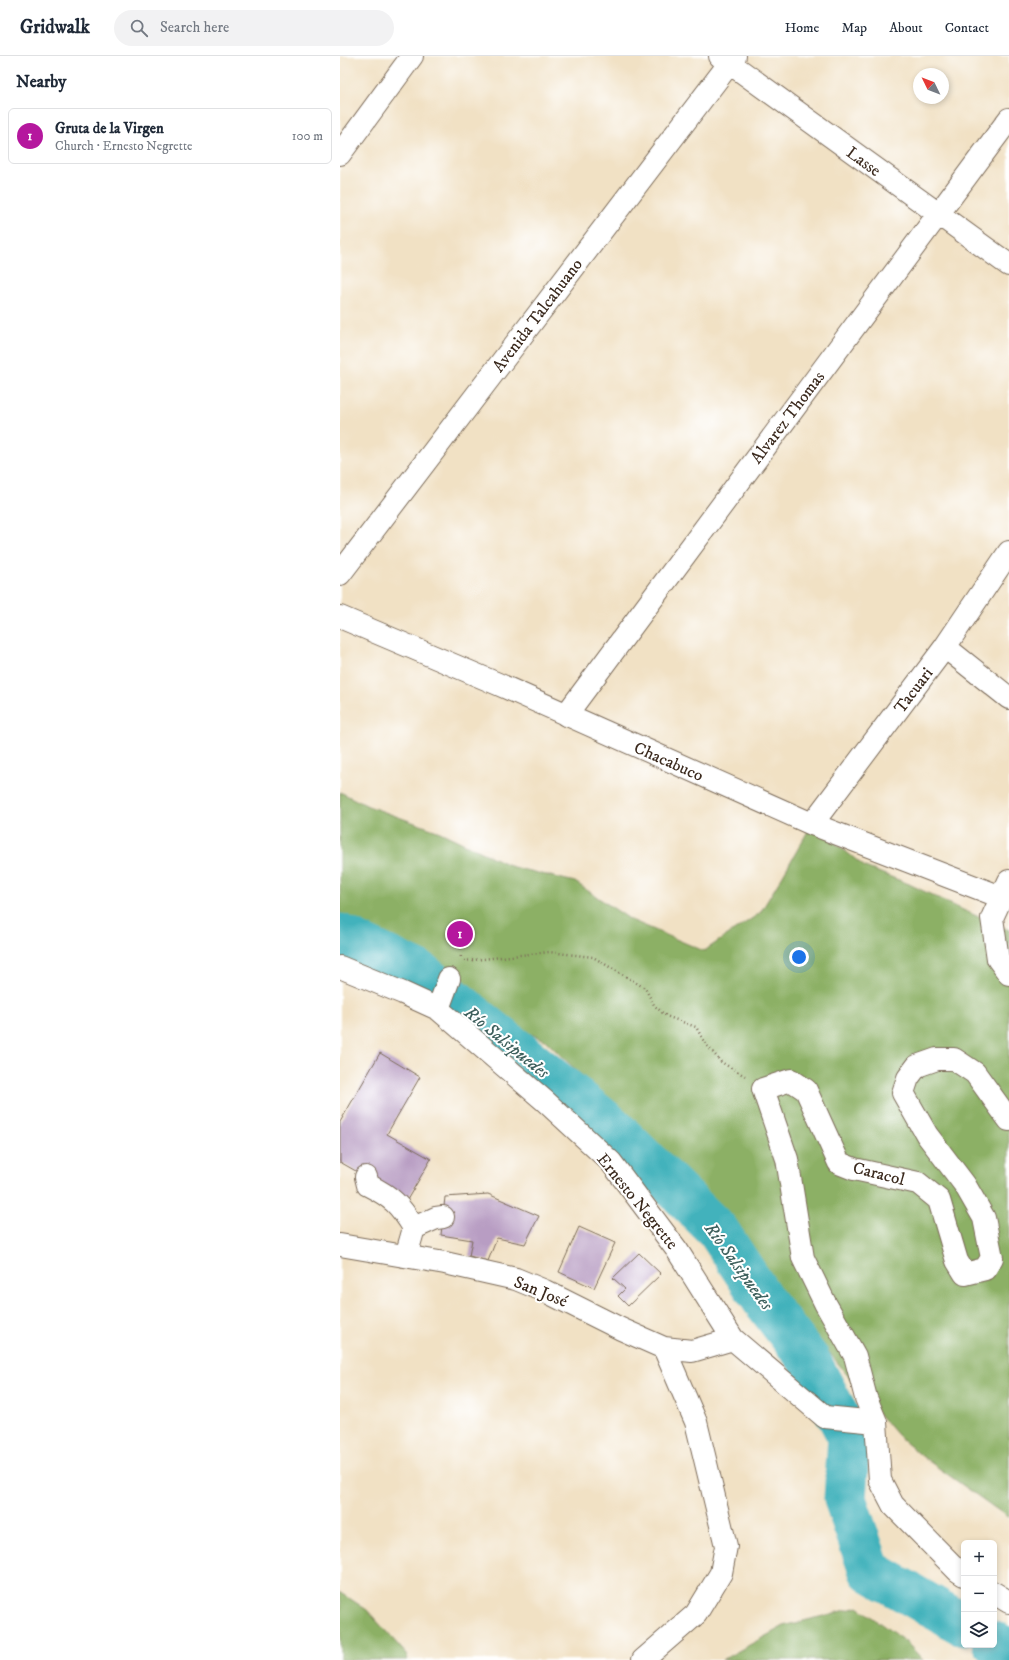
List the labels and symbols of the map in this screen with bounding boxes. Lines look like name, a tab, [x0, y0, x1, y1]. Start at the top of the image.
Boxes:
north arrow	[913, 68, 949, 104]
street label: Lasse	[842, 142, 885, 182]
street label: Avenida Talcahuano	[488, 254, 588, 377]
street label: Alvarez Thomas	[746, 367, 830, 468]
street label: Tacuari	[889, 663, 938, 718]
street label: Chacabuco	[630, 737, 707, 787]
pin: 1	[447, 919, 473, 949]
your location	[789, 947, 809, 967]
water label: Río Salsipuedes	[459, 1001, 554, 1084]
street label: Ernesto Negrette	[592, 1149, 683, 1254]
street label: Caracol	[851, 1157, 907, 1191]
water label: Río Salsipuedes	[698, 1218, 778, 1315]
street label: San José	[510, 1271, 571, 1313]

